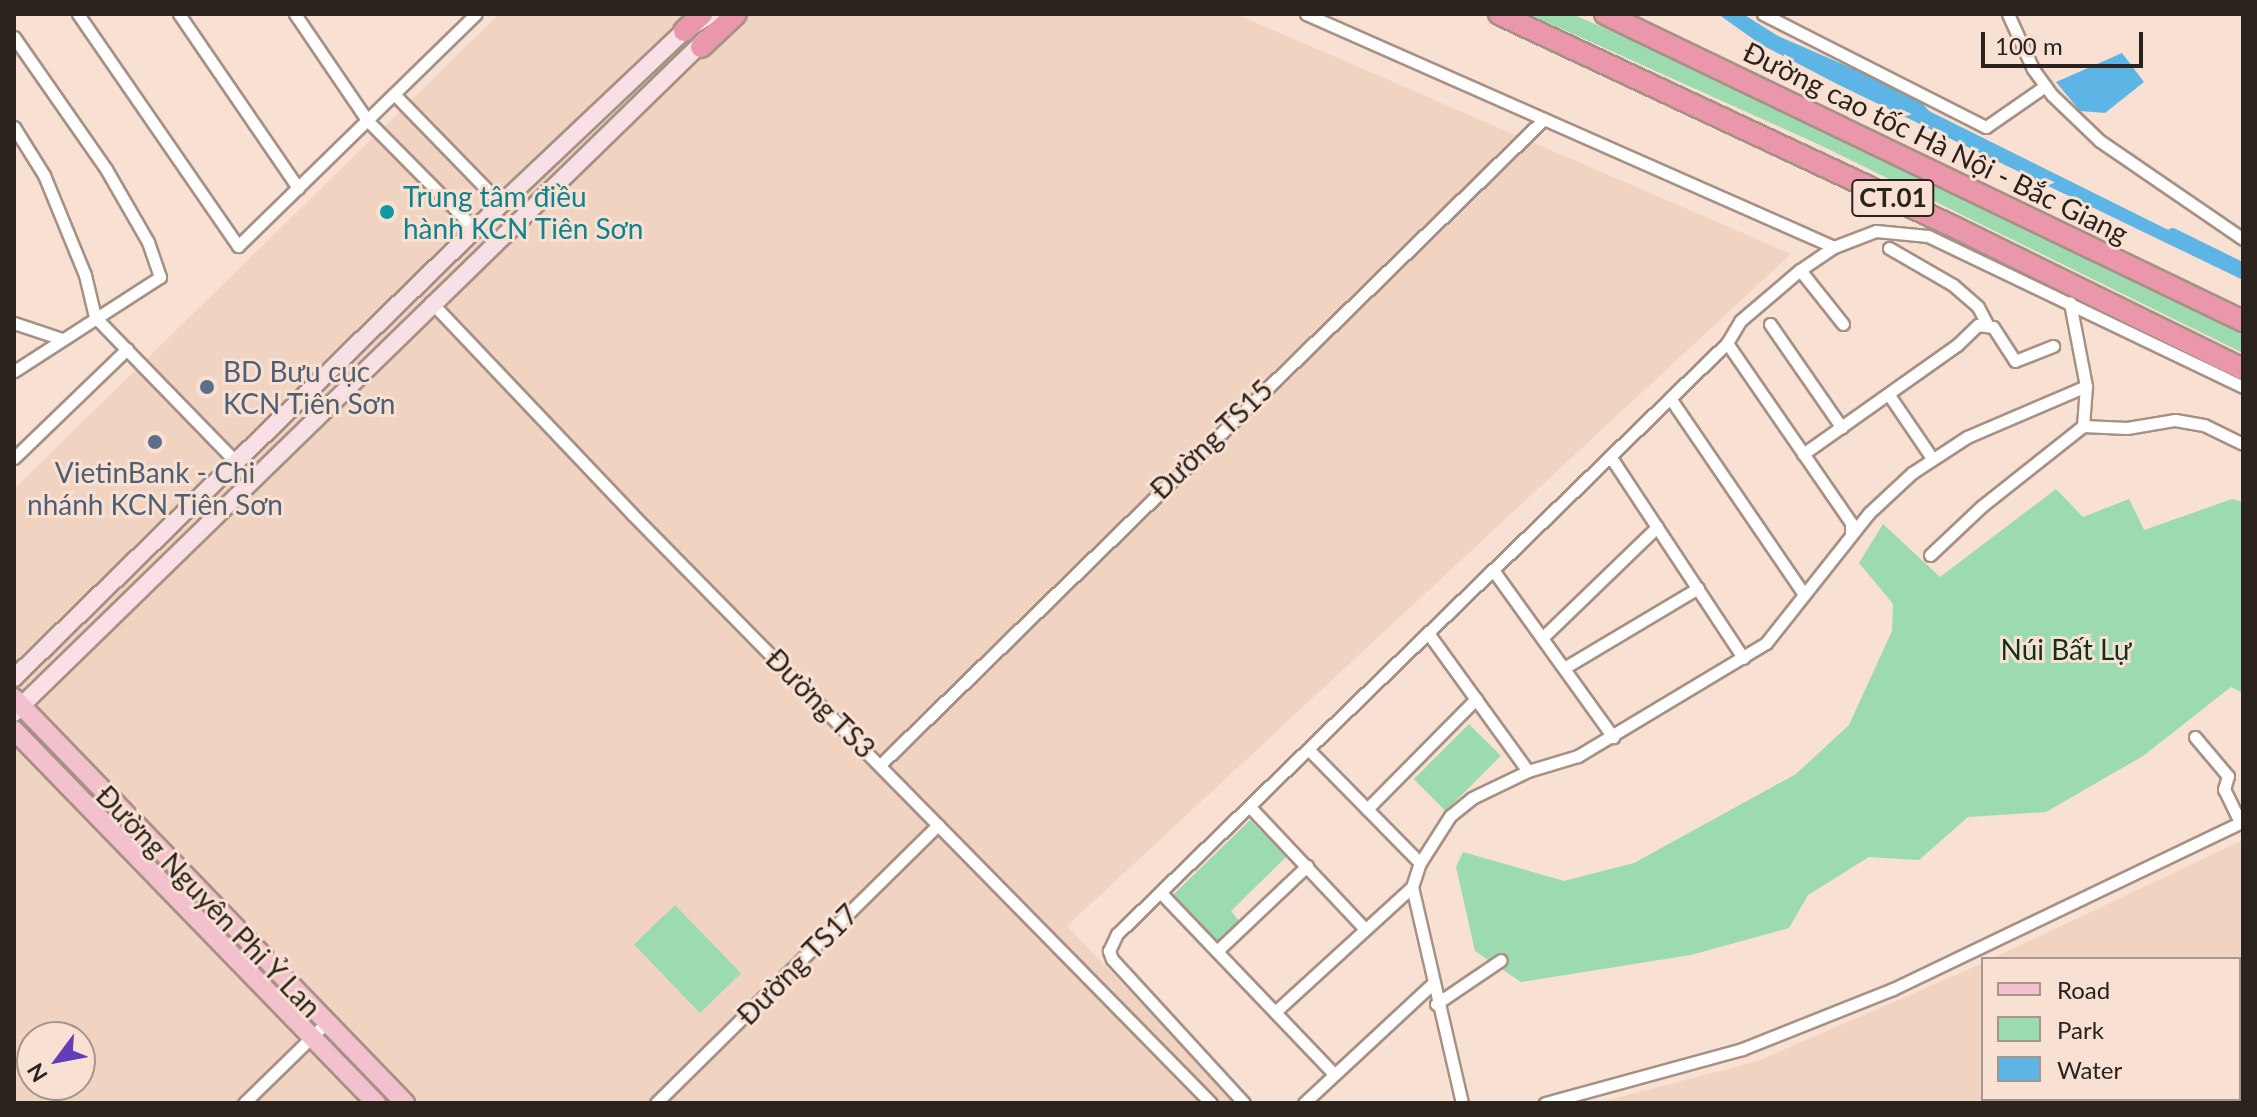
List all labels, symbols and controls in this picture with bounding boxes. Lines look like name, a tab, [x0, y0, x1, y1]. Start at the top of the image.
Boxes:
scale bar	[1985, 16, 2147, 66]
text: 100 m	[1995, 31, 2063, 60]
street label: Đường cao tốc Hà Nội - Bắc Giang	[1738, 34, 2134, 250]
road number: CT.01	[1851, 176, 1935, 220]
place label: Trung tâm điều hành KCN Tiên Sơn	[403, 179, 644, 245]
marker: Trung tâm điều hành KCN Tiên Sơn	[378, 203, 396, 221]
place label: BD Bưu cục KCN Tiên Sơn	[223, 354, 396, 420]
street label: Đường TS15	[1143, 372, 1279, 506]
marker: BD Bưu cục KCN Tiên Sơn	[198, 378, 216, 396]
marker: VietinBank - Chi nhánh KCN Tiên Sơn	[146, 433, 164, 451]
place label: VietinBank - Chi nhánh KCN Tiên Sơn	[27, 455, 283, 521]
park label: Núi Bất Lự	[2001, 632, 2131, 666]
street label: Đường TS3	[759, 641, 883, 765]
street label: Đường Nguyên Phi Ỷ Lan	[89, 778, 329, 1024]
street label: Đường TS17	[729, 896, 865, 1032]
legend	[1981, 957, 2241, 1101]
text: Road	[2057, 975, 2110, 1004]
text: Park	[2057, 1015, 2104, 1044]
north arrow	[16, 1021, 96, 1101]
text: Water	[2057, 1055, 2122, 1084]
text: N	[21, 1059, 53, 1087]

